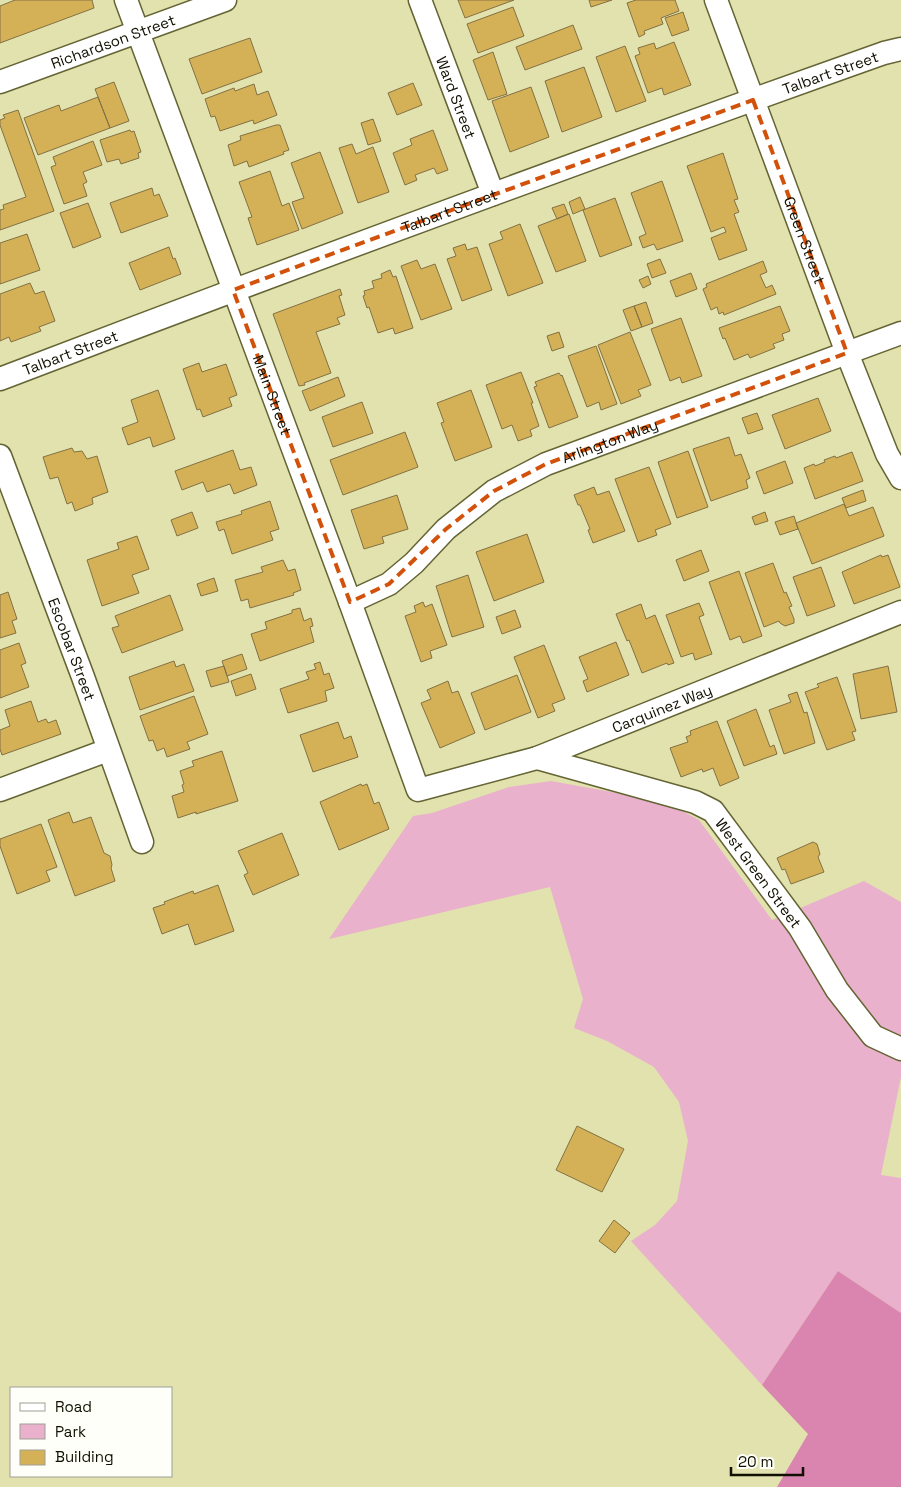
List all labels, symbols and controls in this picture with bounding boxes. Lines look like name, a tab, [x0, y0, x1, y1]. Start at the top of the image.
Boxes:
street label: Richardson Street	[48, 9, 178, 72]
street label: Talbart Street	[780, 46, 881, 98]
street label: Ward Street	[433, 54, 481, 141]
street label: Talbart Street	[399, 184, 500, 237]
street label: Green Street	[780, 194, 830, 287]
street label: Talbart Street	[20, 326, 120, 379]
street label: Main Street	[249, 352, 296, 437]
street label: Arlington Way	[559, 414, 660, 467]
street label: Escobar Street	[44, 595, 100, 703]
street label: Carquinez Way	[609, 679, 715, 737]
street label: West Green Street	[712, 814, 806, 932]
legend	[10, 1387, 172, 1477]
text: Road	[55, 1397, 92, 1416]
text: Park	[55, 1422, 86, 1441]
scale bar	[731, 1444, 804, 1476]
text: Building	[55, 1447, 114, 1466]
text: 20 m	[738, 1452, 773, 1471]

